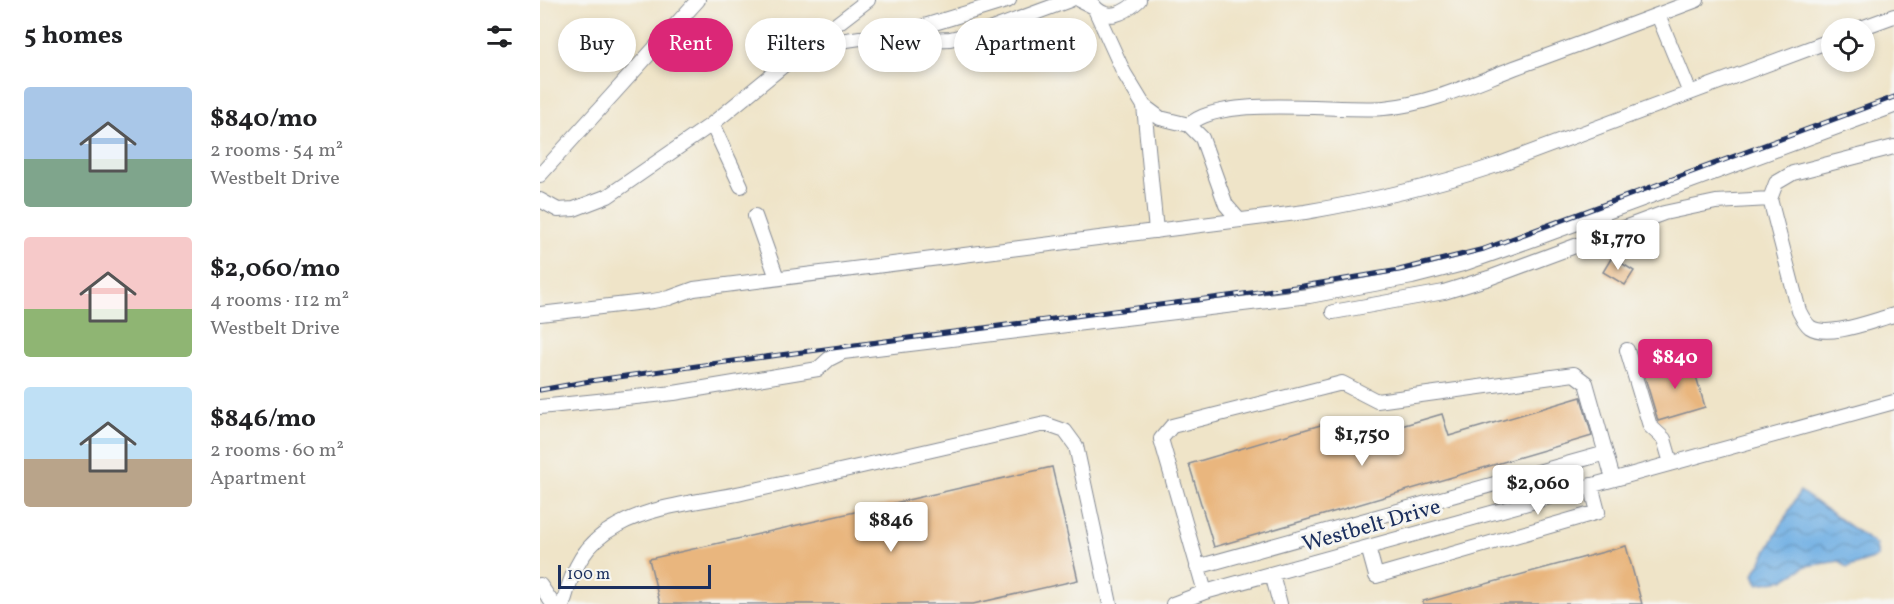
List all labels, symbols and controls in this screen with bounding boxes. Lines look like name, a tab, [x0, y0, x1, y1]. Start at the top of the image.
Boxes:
text: 5 homes	[24, 18, 123, 54]
chip: Buy	[558, 18, 636, 72]
chip: Rent	[648, 18, 733, 72]
chip: Filters	[745, 18, 846, 72]
chip: New	[858, 18, 942, 72]
chip: Apartment	[954, 18, 1097, 72]
map controls	[1821, 18, 1875, 72]
button: locate	[1821, 18, 1875, 72]
icon: filters	[483, 20, 516, 53]
text: $840/mo	[210, 101, 317, 137]
icon: home	[72, 111, 144, 183]
text: 2 rooms · 54 m²	[210, 137, 343, 165]
text: Westbelt Drive	[210, 165, 340, 193]
pin: $1,770	[1569, 220, 1667, 271]
text: $1,770	[1590, 225, 1646, 253]
text: $2,060/mo	[210, 251, 340, 287]
icon: home	[72, 261, 144, 333]
text: 4 rooms · 112 m²	[210, 287, 349, 315]
text: Westbelt Drive	[210, 315, 340, 343]
pin: $840	[1639, 339, 1711, 390]
text: $840	[1652, 344, 1698, 372]
text: $846/mo	[210, 401, 316, 437]
icon: home	[72, 411, 144, 483]
pin: $1,750	[1313, 416, 1411, 467]
text: $1,750	[1334, 421, 1390, 449]
text: 2 rooms · 60 m²	[210, 437, 344, 465]
text: Apartment	[210, 465, 306, 493]
pin: $2,060	[1489, 465, 1587, 516]
text: $2,060	[1506, 470, 1570, 498]
street label: Westbelt Drive	[1299, 492, 1445, 561]
pin: $846	[855, 502, 927, 553]
text: $846	[869, 507, 913, 535]
scale bar	[558, 562, 711, 590]
text: 100 m	[567, 564, 610, 586]

